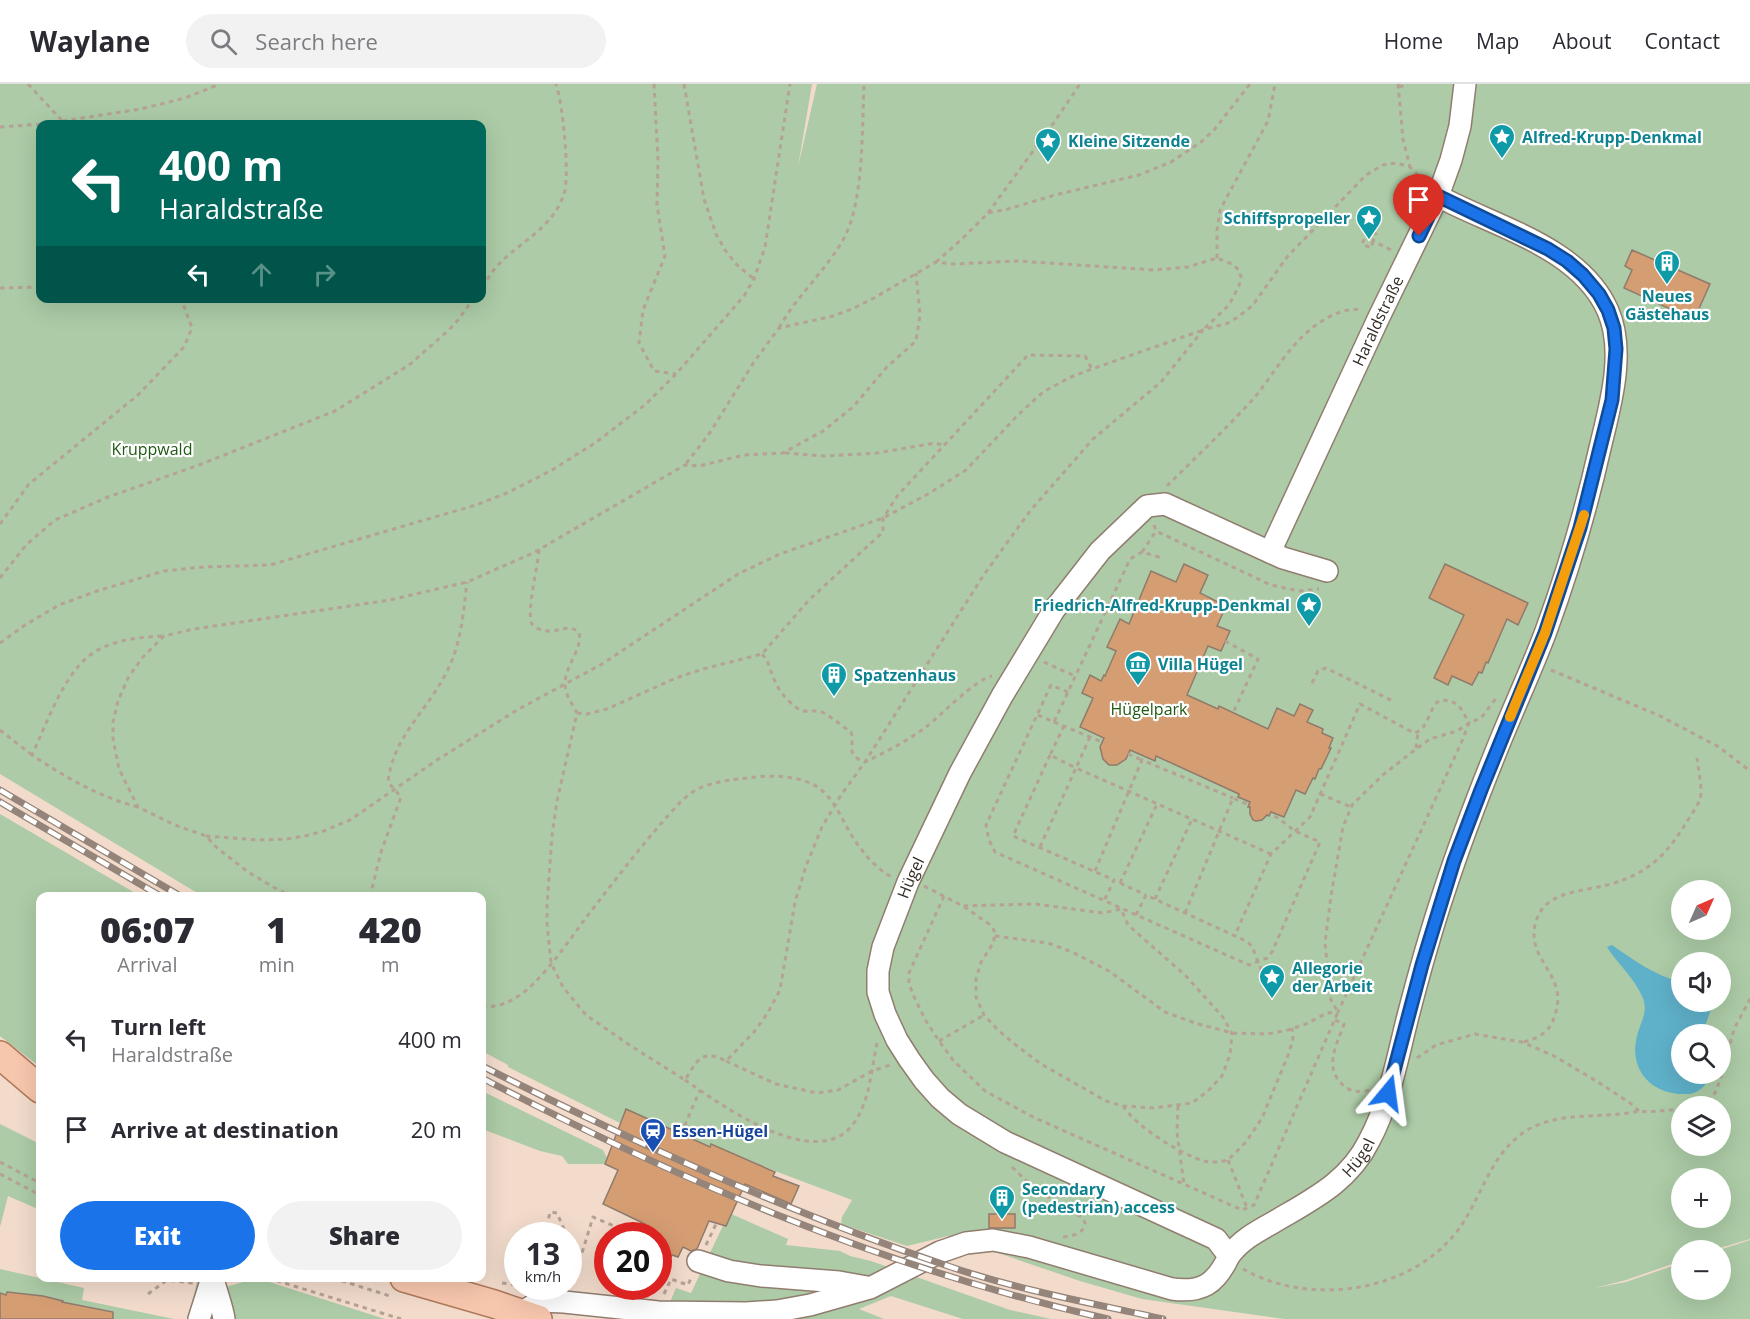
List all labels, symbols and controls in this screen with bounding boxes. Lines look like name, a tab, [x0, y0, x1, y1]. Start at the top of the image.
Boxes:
search box	[186, 14, 606, 68]
text: Waylane	[30, 22, 150, 60]
icon: search	[207, 25, 240, 58]
text: Search here	[255, 26, 378, 56]
text: Home	[1384, 27, 1443, 55]
text: Map	[1476, 27, 1519, 55]
text: About	[1552, 27, 1612, 55]
text: Contact	[1645, 27, 1720, 55]
place icon: Alfred-Krupp-Denkmal	[1487, 122, 1517, 160]
place icon: Kleine Sitzende	[1033, 126, 1063, 164]
place label: Alfred-Krupp-Denkmal	[1522, 126, 1702, 148]
place label: Kleine Sitzende	[1068, 130, 1190, 152]
text: 400 m	[159, 136, 283, 193]
icon: left	[60, 144, 138, 222]
pin	[1393, 174, 1444, 236]
icon: arrive	[1402, 183, 1435, 216]
text: Haraldstraße	[159, 190, 324, 227]
place icon: Schiffspropeller	[1354, 203, 1384, 241]
place label: Schiffspropeller	[1224, 207, 1350, 229]
building icon: Neues Gästehaus	[1652, 248, 1682, 286]
icon: left	[182, 258, 215, 291]
icon: ahead	[245, 258, 278, 291]
icon: right	[308, 258, 341, 291]
street label: Haraldstraße	[1347, 272, 1409, 370]
place label: Neues Gästehaus	[1625, 285, 1709, 325]
park label: Kruppwald	[112, 438, 192, 460]
place icon: Friedrich-Alfred-Krupp-Denkmal	[1294, 590, 1324, 628]
place label: Friedrich-Alfred-Krupp-Denkmal	[1034, 594, 1290, 616]
museum icon: Villa Hügel	[1123, 649, 1153, 687]
place label: Villa Hügel	[1158, 653, 1243, 675]
building icon: Spatzenhaus	[819, 660, 849, 698]
place label: Spatzenhaus	[854, 664, 956, 686]
park label: Hügelpark	[1111, 698, 1188, 720]
street label: Hügel	[892, 853, 929, 902]
north arrow	[1671, 880, 1731, 940]
map controls	[1671, 880, 1731, 1300]
text: 06:07	[100, 905, 195, 954]
text: 1	[266, 905, 287, 954]
text: 420	[359, 905, 422, 954]
text: Arrival	[117, 951, 178, 978]
text: min	[259, 951, 295, 978]
text: m	[381, 951, 400, 978]
button: sound	[1671, 952, 1731, 1012]
place label: Allegorie der Arbeit	[1292, 957, 1373, 997]
place icon: Allegorie der Arbeit	[1257, 962, 1287, 1000]
text: Turn left	[111, 1011, 206, 1041]
icon: left	[60, 1023, 93, 1056]
text: 400 m	[398, 1024, 462, 1054]
button: search	[1671, 1024, 1731, 1084]
text: Haraldstraße	[111, 1041, 233, 1068]
position arrow	[1356, 1061, 1420, 1125]
button: layers	[1671, 1096, 1731, 1156]
icon: arrive	[60, 1113, 93, 1146]
text: Arrive at destination	[111, 1114, 339, 1144]
text: 20 m	[411, 1114, 462, 1144]
station icon: Essen-Hügel	[638, 1116, 668, 1154]
place label: Essen-Hügel	[672, 1120, 768, 1142]
street label: Hügel	[1337, 1134, 1380, 1182]
button: +	[1671, 1168, 1731, 1228]
place label: Secondary (pedestrian) access	[1022, 1178, 1175, 1218]
building icon: Secondary (pedestrian) access	[987, 1183, 1017, 1221]
button: Exit	[60, 1201, 255, 1270]
button: Share	[267, 1201, 462, 1270]
speed limit sign: 20	[594, 1222, 672, 1300]
text: 13	[526, 1233, 560, 1274]
button: −	[1671, 1240, 1731, 1300]
text: km/h	[525, 1266, 561, 1286]

